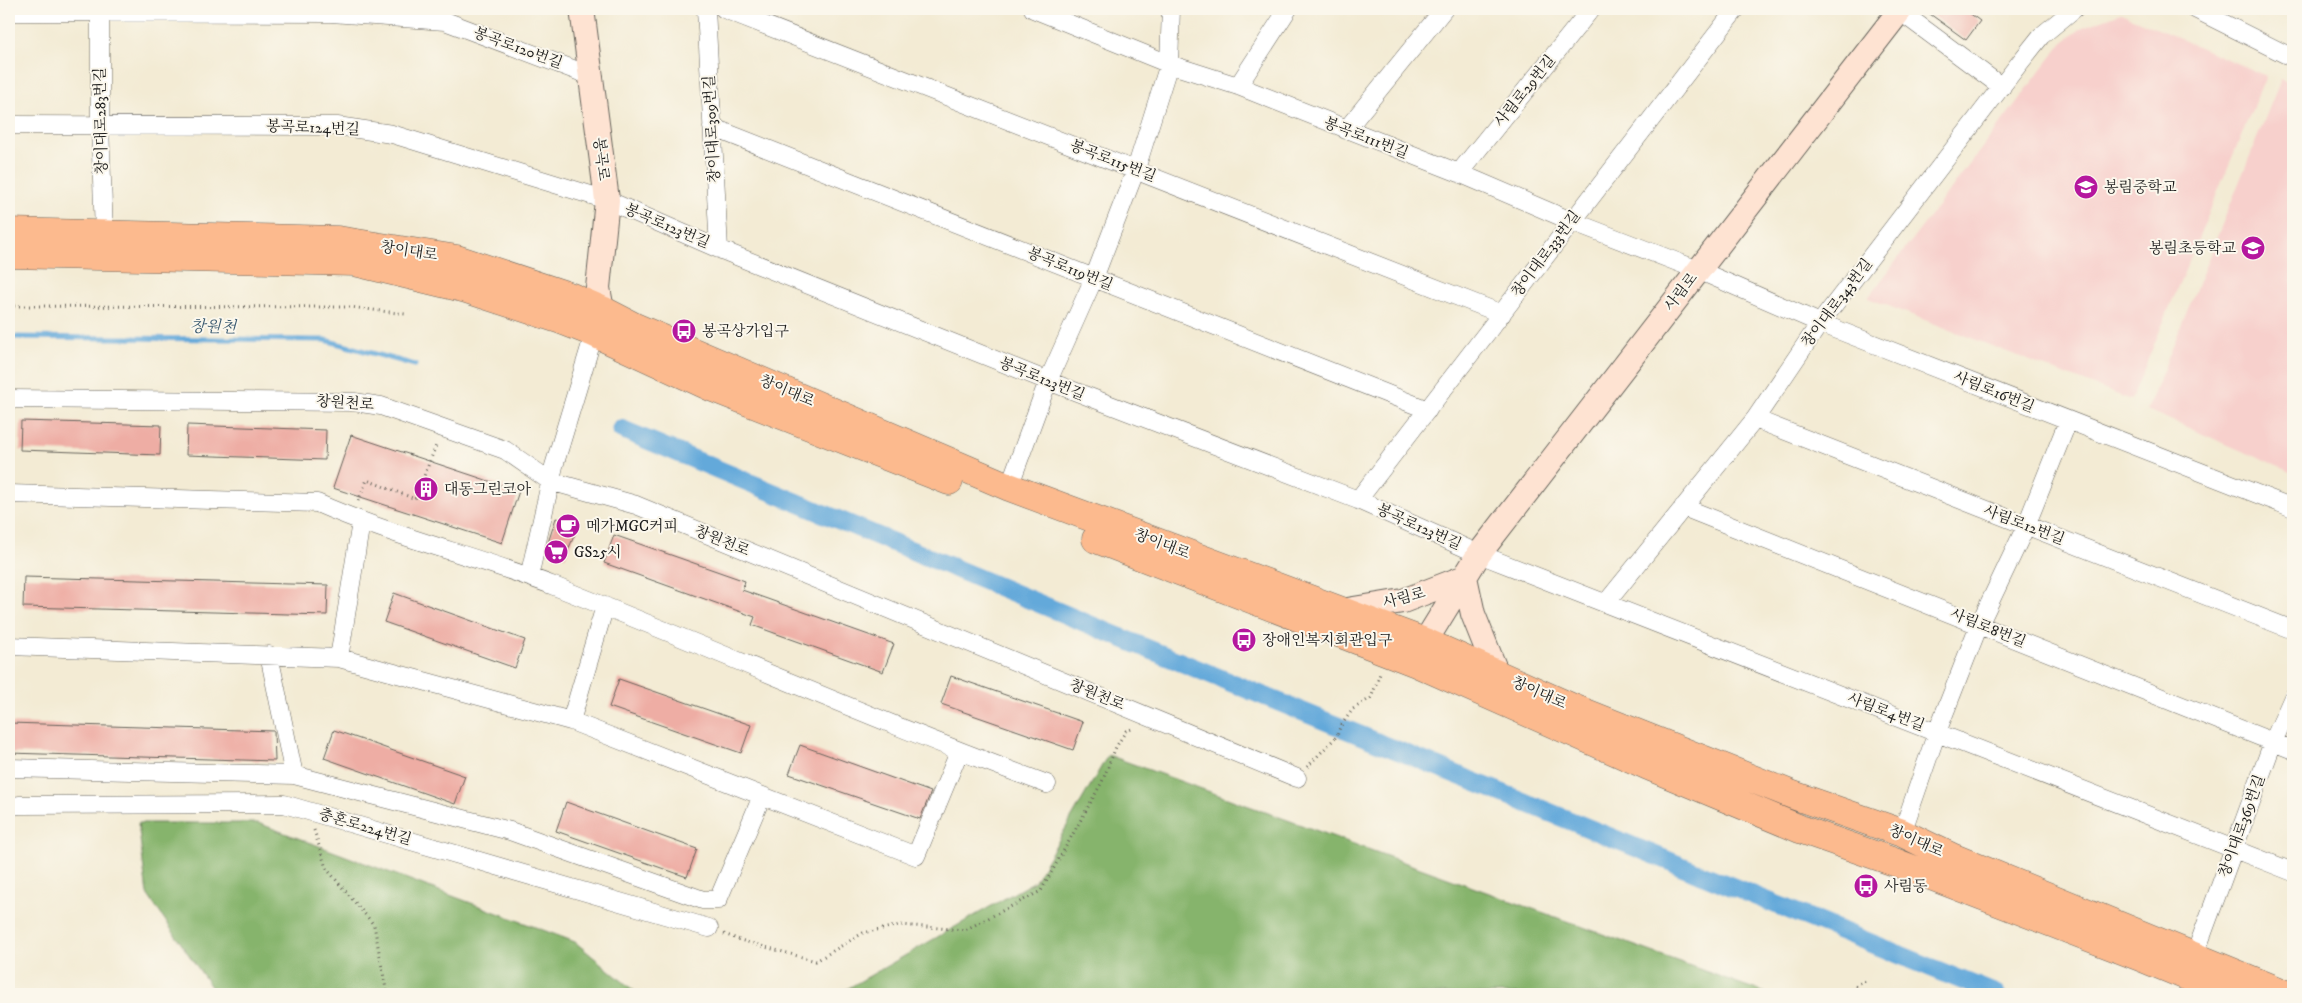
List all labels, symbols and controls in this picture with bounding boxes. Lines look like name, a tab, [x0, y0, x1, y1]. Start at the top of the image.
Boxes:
street label: 봉곡로120번길	[471, 23, 565, 73]
street label: 사림로29번길	[1490, 51, 1560, 131]
street label: 창이대로283번길	[91, 67, 111, 175]
street label: 창이대로309번길	[700, 75, 724, 183]
street label: 봉곡로111번길	[1321, 113, 1411, 163]
street label: 봉곡로124번길	[266, 117, 360, 139]
street label: 봉곡로	[589, 136, 613, 182]
street label: 봉곡로115번길	[1067, 136, 1159, 186]
school or university icon: 봉림중학교	[2073, 174, 2099, 200]
place label: 봉림중학교	[2104, 178, 2177, 197]
street label: 봉곡로123번길	[621, 199, 713, 253]
street label: 창이대로333번길	[1507, 207, 1585, 301]
school or university icon: 봉림초등학교	[2240, 235, 2266, 261]
street label: 창이대로	[379, 237, 440, 265]
place label: 봉림초등학교	[2149, 239, 2236, 258]
street label: 봉곡로119번길	[1024, 243, 1116, 295]
street label: 창이대로343번길	[1797, 255, 1877, 351]
street label: 사림로	[1660, 269, 1702, 315]
water label: 창원천	[190, 317, 238, 337]
bus stop icon: 봉곡상가입구	[671, 318, 697, 344]
place label: 봉곡상가입구	[702, 322, 789, 341]
street label: 봉곡로123번길	[996, 353, 1088, 405]
street label: 사림로16번길	[1951, 367, 2037, 417]
street label: 창이대로	[757, 371, 818, 411]
street label: 창원천로	[315, 392, 375, 415]
building icon: 대동그린코아	[413, 476, 439, 502]
place label: 대동그린코아	[444, 480, 531, 499]
street label: 봉곡로123번길	[1374, 500, 1464, 554]
street label: 사림로12번길	[1981, 501, 2067, 549]
cafe icon: 메가MGC커피	[555, 513, 581, 539]
place label: 메가MGC커피	[586, 517, 678, 536]
street label: 창원천로	[692, 521, 753, 561]
street label: 창이대로	[1132, 525, 1193, 563]
supermarket icon: GS25시	[543, 539, 569, 565]
place label: GS25시	[574, 543, 622, 562]
street label: 사림로	[1381, 583, 1428, 613]
street label: 사림로8번길	[1947, 604, 2029, 652]
bus stop icon: 장애인복지회관입구	[1231, 627, 1257, 653]
place label: 장애인복지회관입구	[1262, 631, 1393, 650]
street label: 창이대로	[1509, 673, 1570, 714]
street label: 창원천로	[1067, 675, 1128, 715]
street label: 사림로4번길	[1845, 689, 1927, 735]
street label: 창이대로369번길	[2215, 772, 2269, 880]
street label: 충혼로224번길	[316, 805, 414, 849]
street label: 창이대로	[1886, 821, 1947, 862]
bus stop icon: 사림동	[1853, 873, 1879, 899]
place label: 사림동	[1884, 877, 1928, 896]

